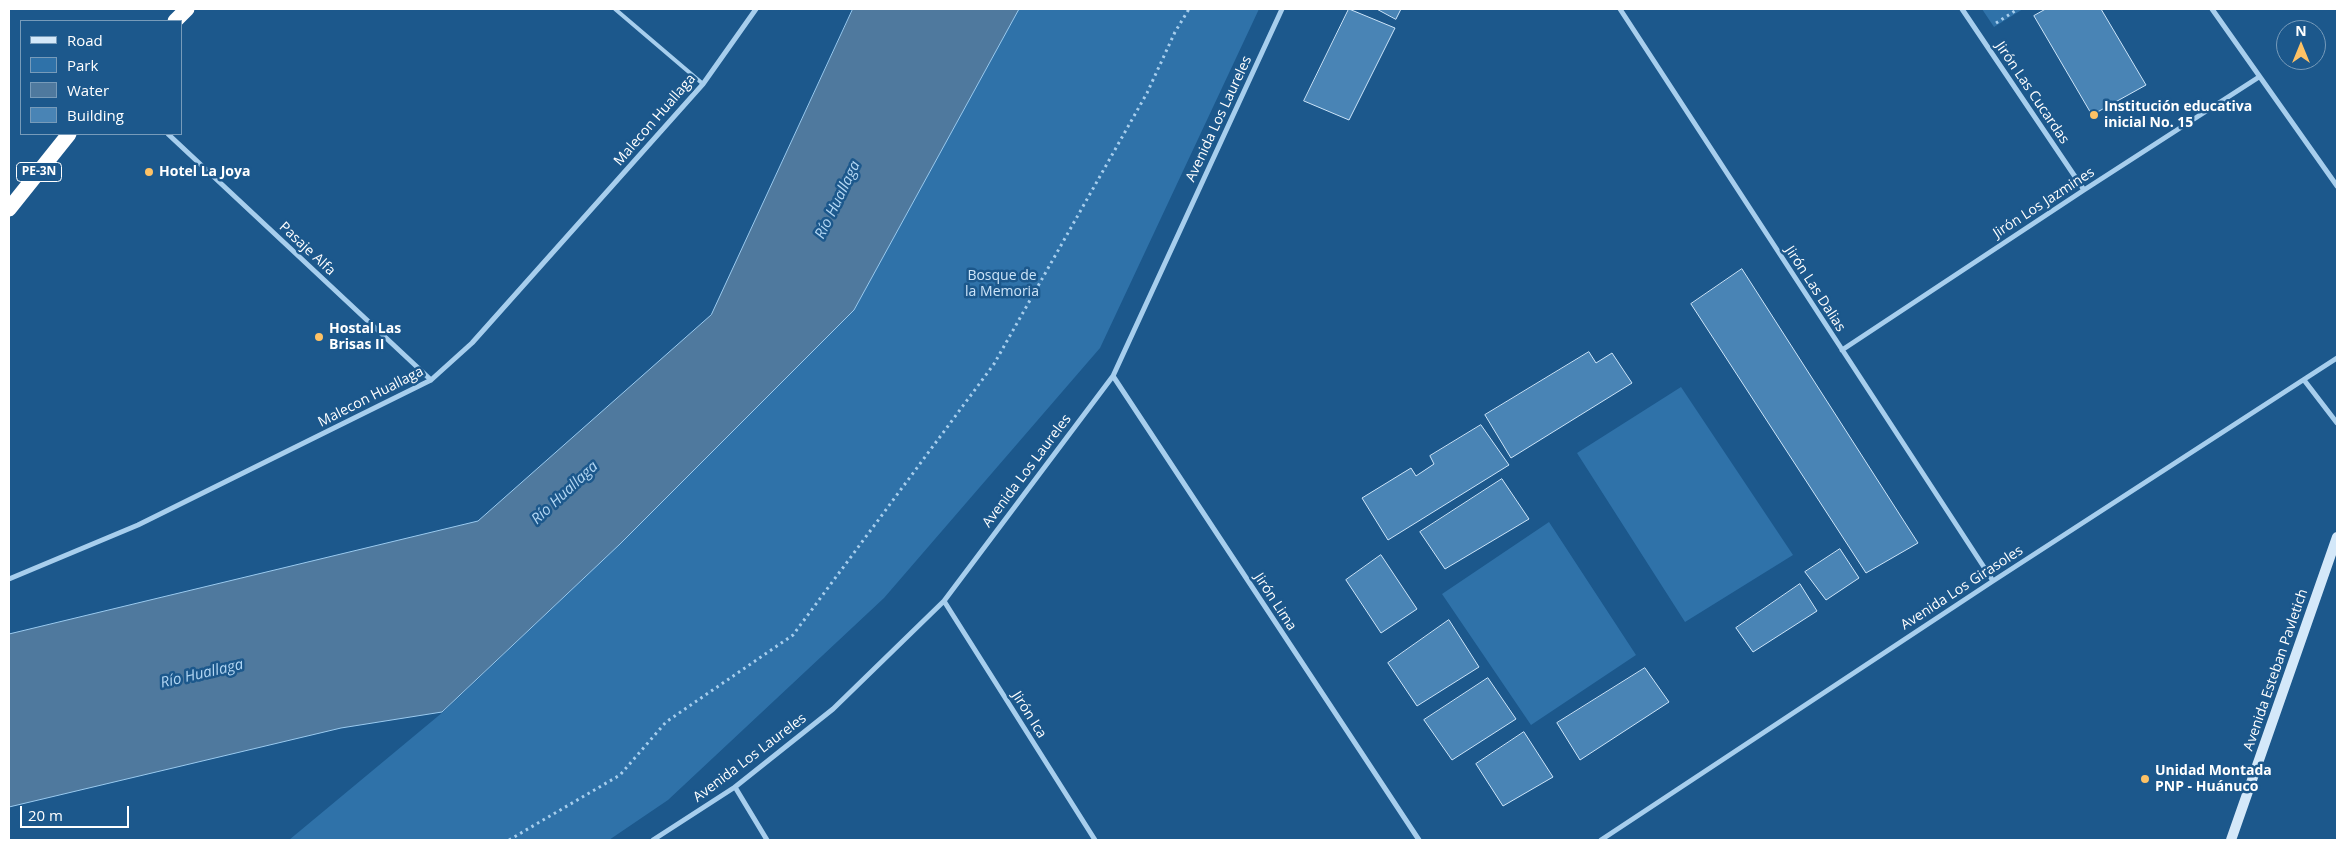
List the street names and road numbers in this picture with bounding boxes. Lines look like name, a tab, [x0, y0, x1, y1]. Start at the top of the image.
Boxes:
street label: Jirón Las Cucardas	[1992, 39, 2072, 147]
street label: Avenida Los Laureles	[1182, 53, 1256, 185]
street label: Malecon Huallaga	[611, 71, 699, 169]
road number: PE-3N	[16, 162, 62, 182]
street label: Jirón Los Jazmines	[1990, 164, 2098, 242]
street label: Pasaje Alfa	[275, 219, 339, 279]
street label: Jirón Las Dalias	[1781, 243, 1849, 335]
street label: Malecon Huallaga	[315, 363, 427, 431]
street label: Avenida Los Laureles	[979, 411, 1075, 531]
street label: Avenida Los Girasoles	[1898, 542, 2026, 634]
street label: Jirón Lima	[1250, 570, 1300, 634]
street label: Avenida Esteban Pavletich	[2240, 587, 2312, 753]
street label: Jirón Ica	[1008, 688, 1050, 742]
street label: Avenida Los Laureles	[690, 710, 810, 806]

